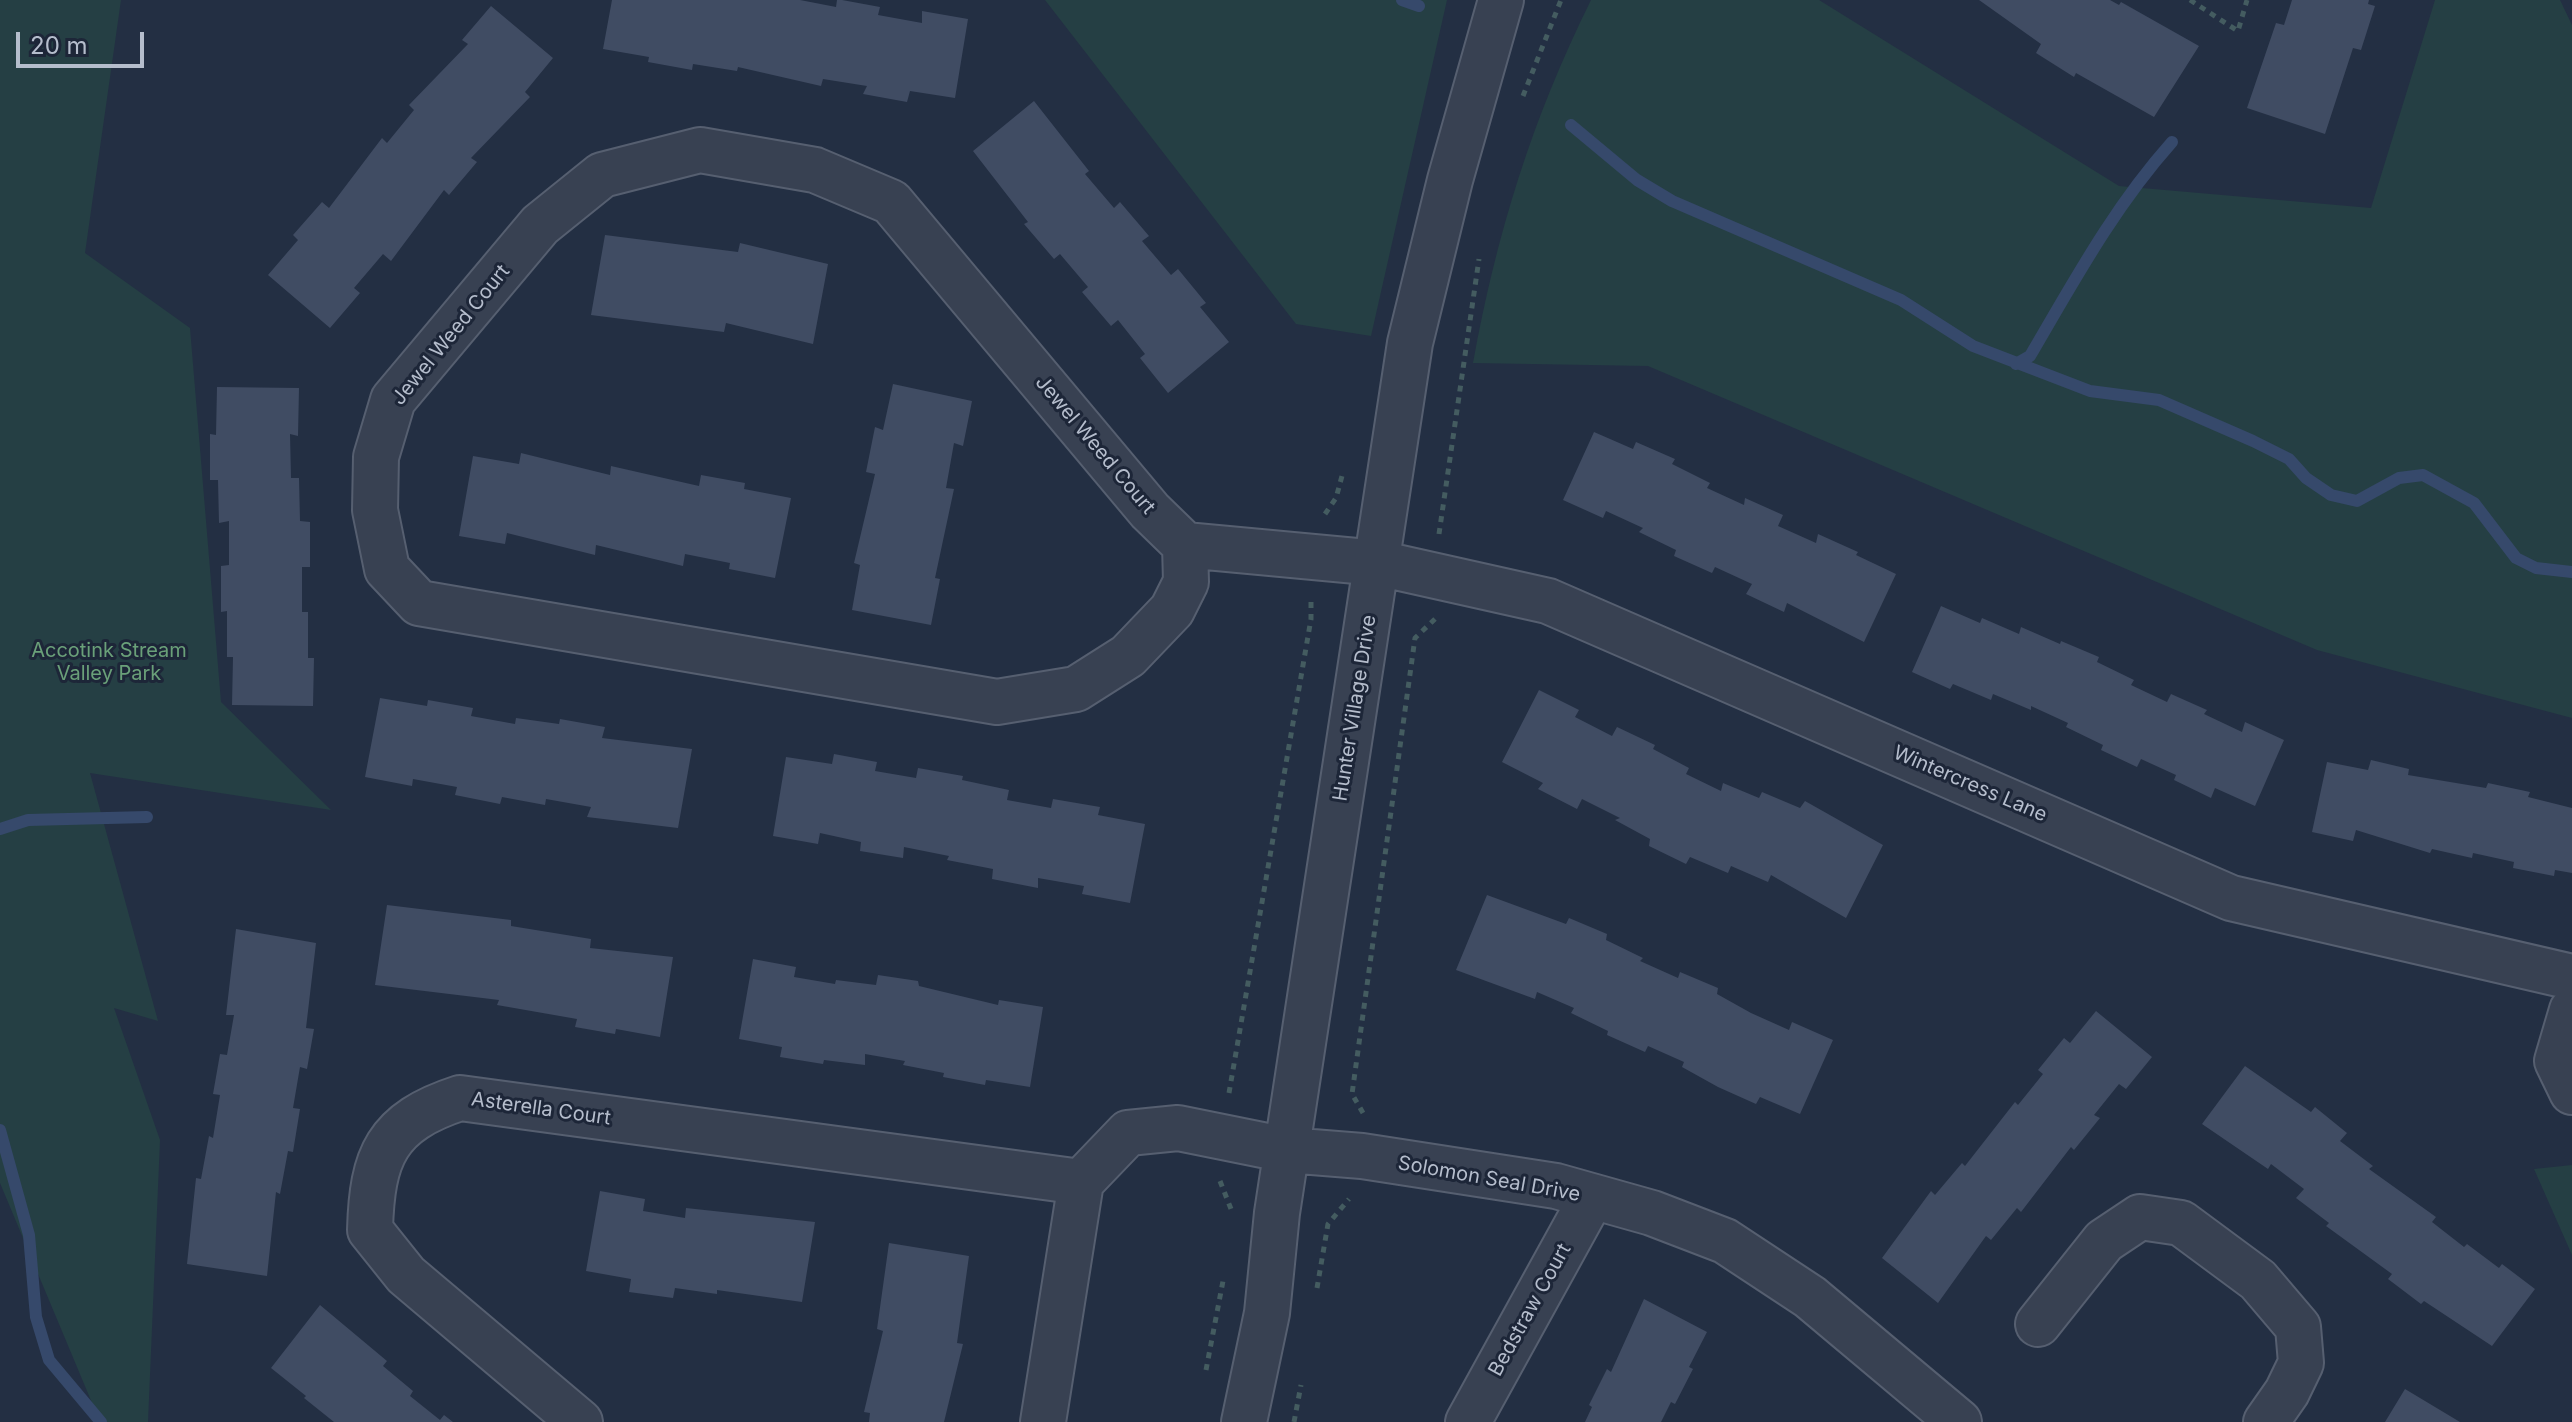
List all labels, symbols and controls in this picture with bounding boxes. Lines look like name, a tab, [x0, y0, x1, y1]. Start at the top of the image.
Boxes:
scale bar	[20, 16, 148, 66]
text: 20 m	[30, 31, 88, 60]
street label: Jewel Weed Court	[387, 260, 515, 410]
street label: Jewel Weed Court	[1030, 371, 1160, 519]
street label: Hunter Village Drive	[1328, 613, 1382, 803]
park label: Accotink Stream Valley Park	[31, 639, 187, 686]
street label: Wintercress Lane	[1890, 741, 2050, 827]
street label: Asterella Court	[470, 1087, 612, 1131]
street label: Solomon Seal Drive	[1396, 1151, 1582, 1207]
street label: Bedstraw Court	[1484, 1240, 1576, 1380]

